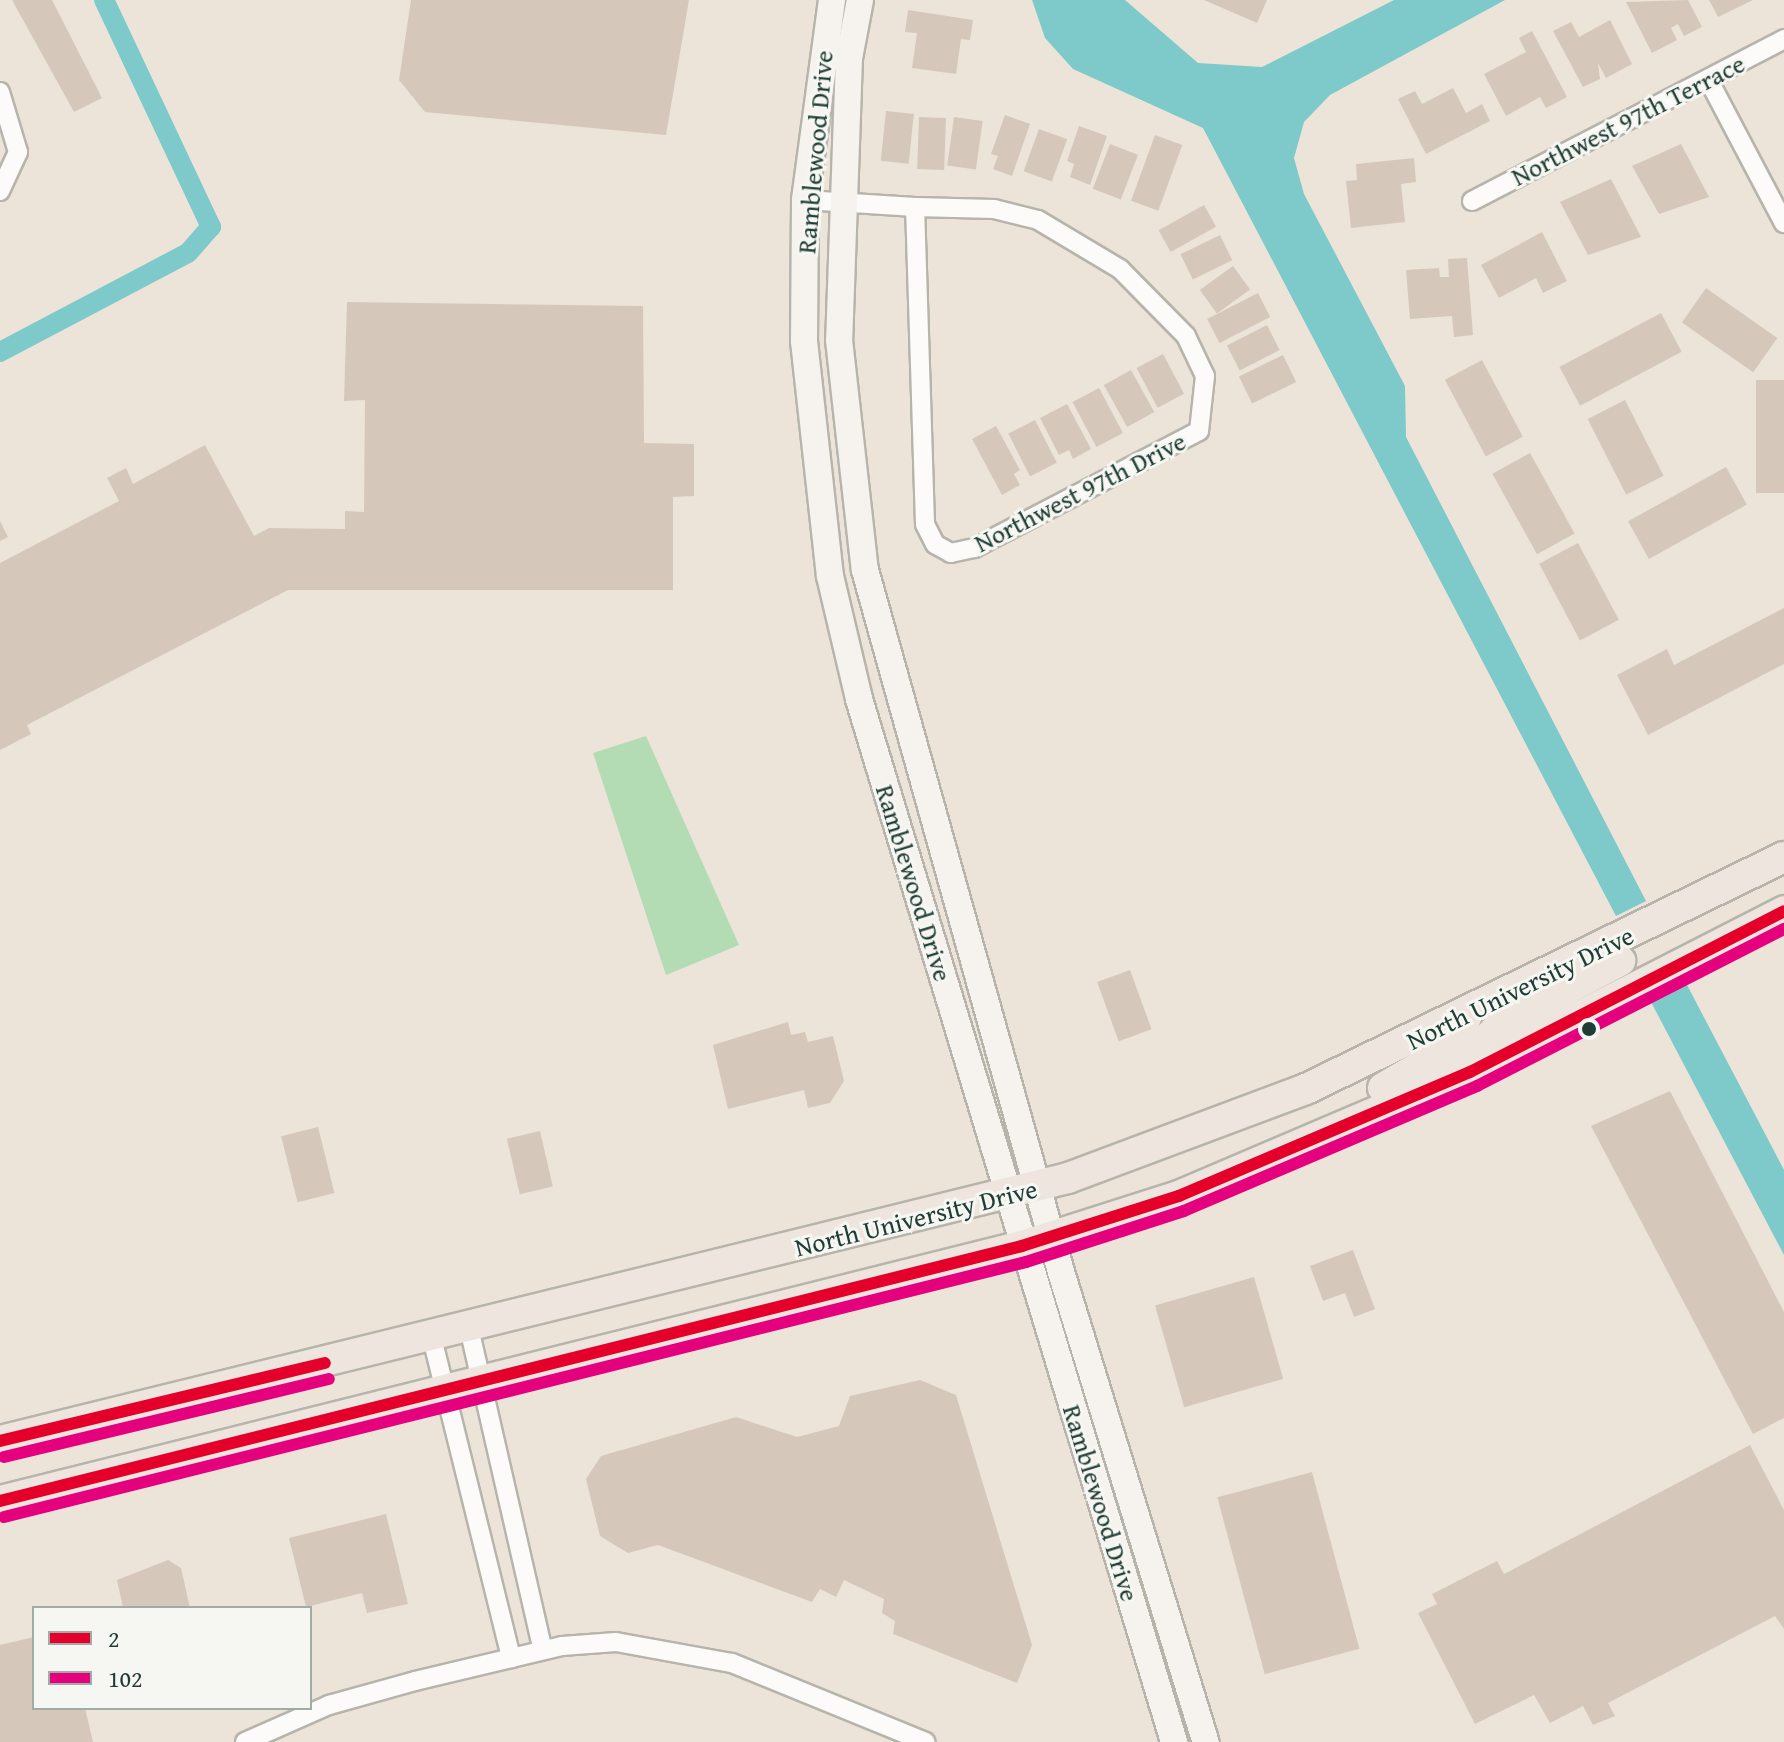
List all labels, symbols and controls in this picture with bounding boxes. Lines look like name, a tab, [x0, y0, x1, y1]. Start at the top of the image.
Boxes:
street label: Northwest 97th Terrace	[1506, 48, 1750, 192]
street label: Ramblewood Drive	[791, 49, 839, 255]
street label: Northwest 97th Drive	[969, 425, 1191, 559]
street label: Ramblewood Drive	[869, 781, 959, 985]
street label: North University Drive	[1401, 919, 1639, 1057]
unlabelled marker	[1581, 1021, 1597, 1037]
street label: North University Drive	[792, 1173, 1040, 1263]
street label: Ramblewood Drive	[1056, 1401, 1146, 1605]
legend	[32, 1606, 312, 1710]
text: 2	[108, 1621, 120, 1656]
text: 102	[108, 1661, 143, 1696]

